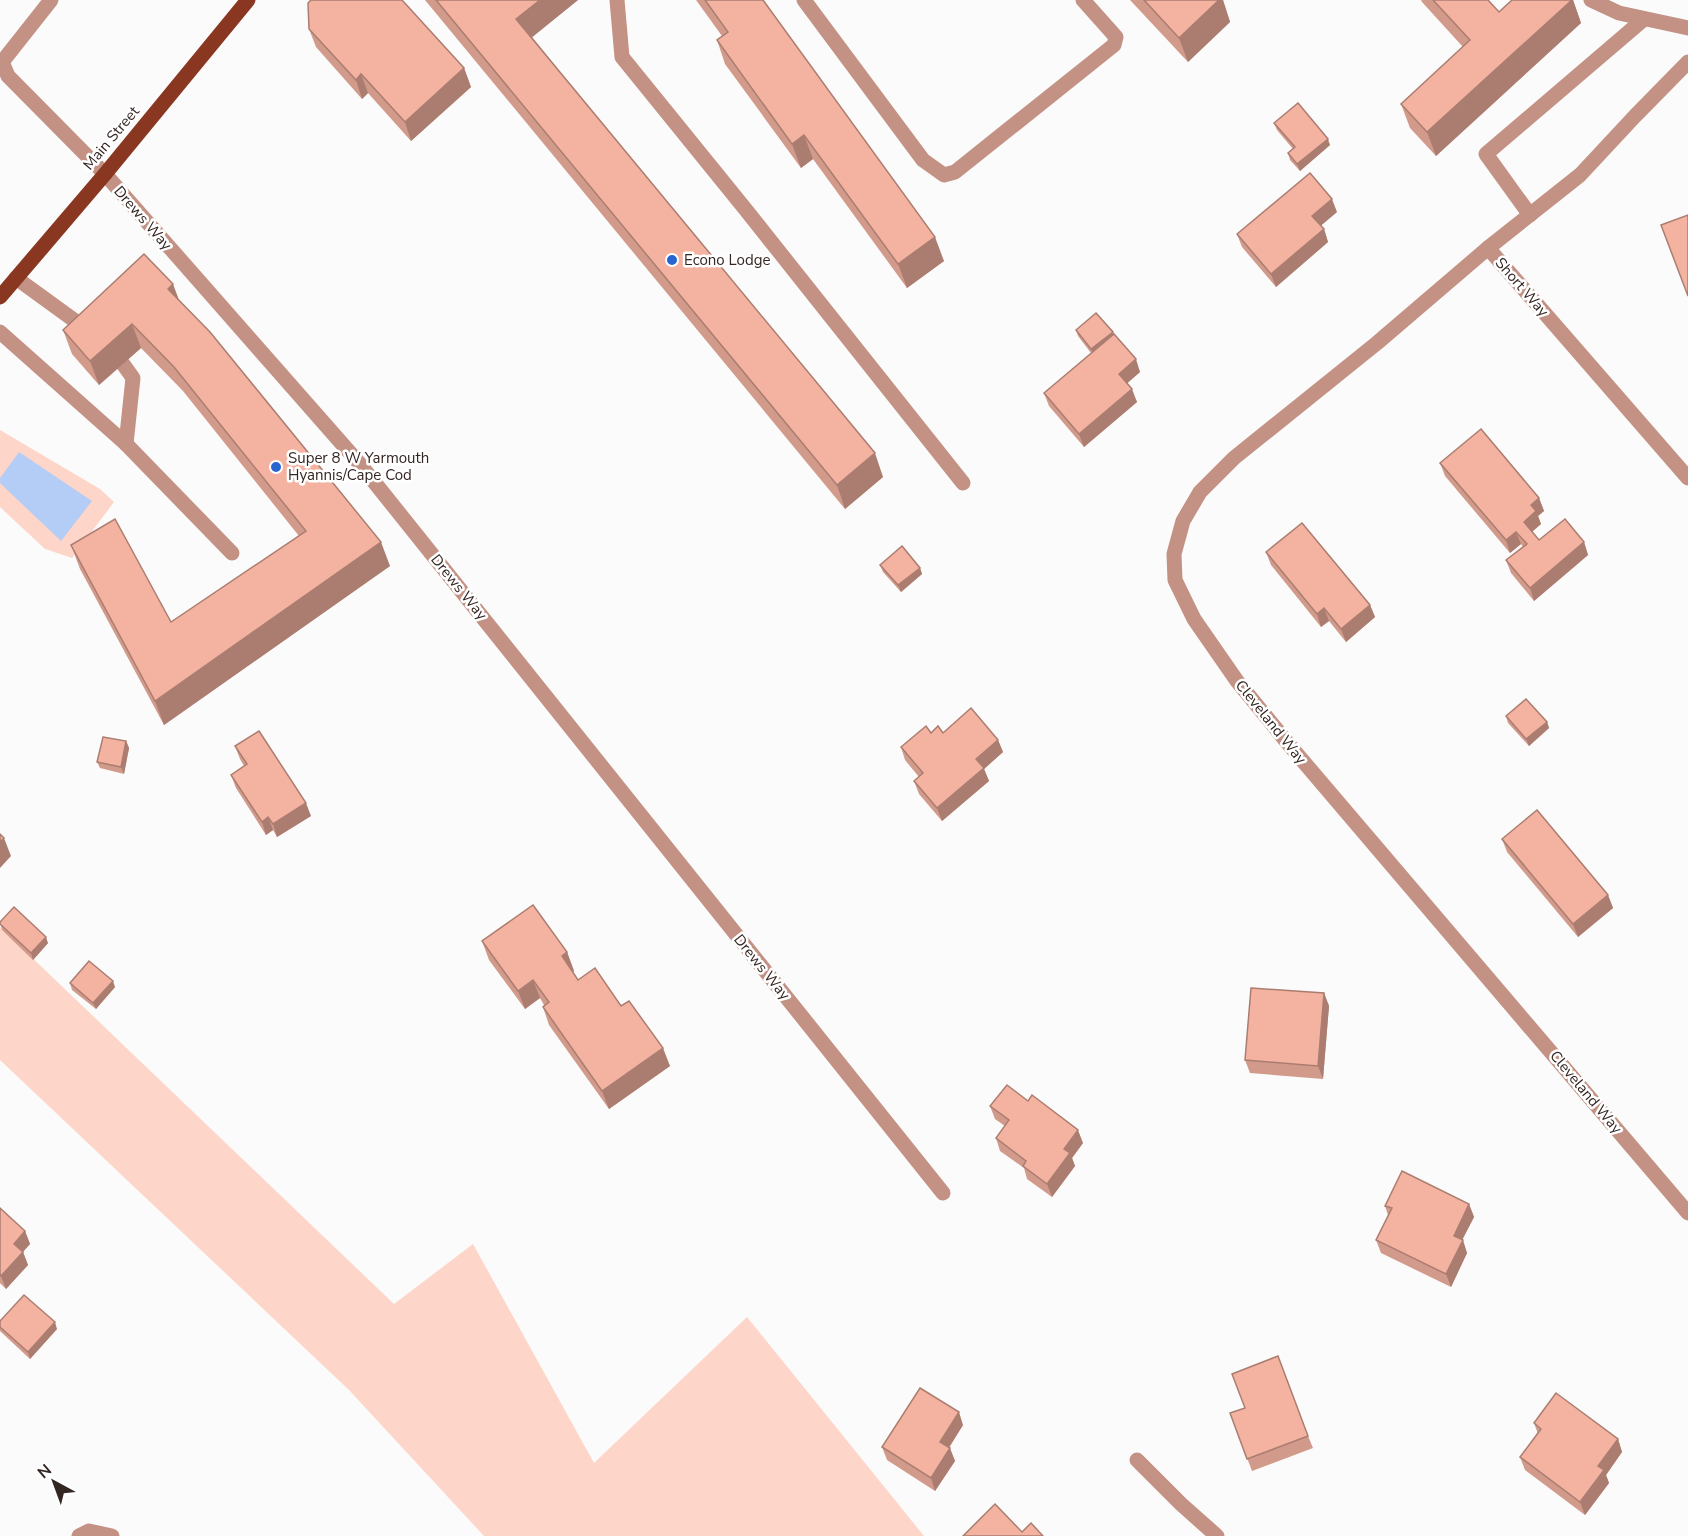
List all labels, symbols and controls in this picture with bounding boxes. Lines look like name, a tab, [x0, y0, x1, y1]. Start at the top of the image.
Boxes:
street label: Main Street	[78, 101, 144, 174]
street label: Drews Way	[110, 182, 177, 255]
place label: Econo Lodge	[684, 250, 770, 270]
marker: Econo Lodge	[665, 253, 679, 267]
street label: Short Way	[1491, 253, 1553, 321]
place label: Super 8 W Yarmouth Hyannis/Cape Cod	[288, 448, 429, 485]
marker: Super 8 W Yarmouth Hyannis/Cape Cod	[269, 460, 283, 474]
street label: Drews Way	[426, 550, 492, 624]
street label: Cleveland Way	[1231, 676, 1311, 768]
street label: Drews Way	[729, 930, 795, 1004]
street label: Cleveland Way	[1545, 1046, 1627, 1138]
north arrow	[24, 1452, 84, 1512]
text: N	[33, 1459, 57, 1484]

